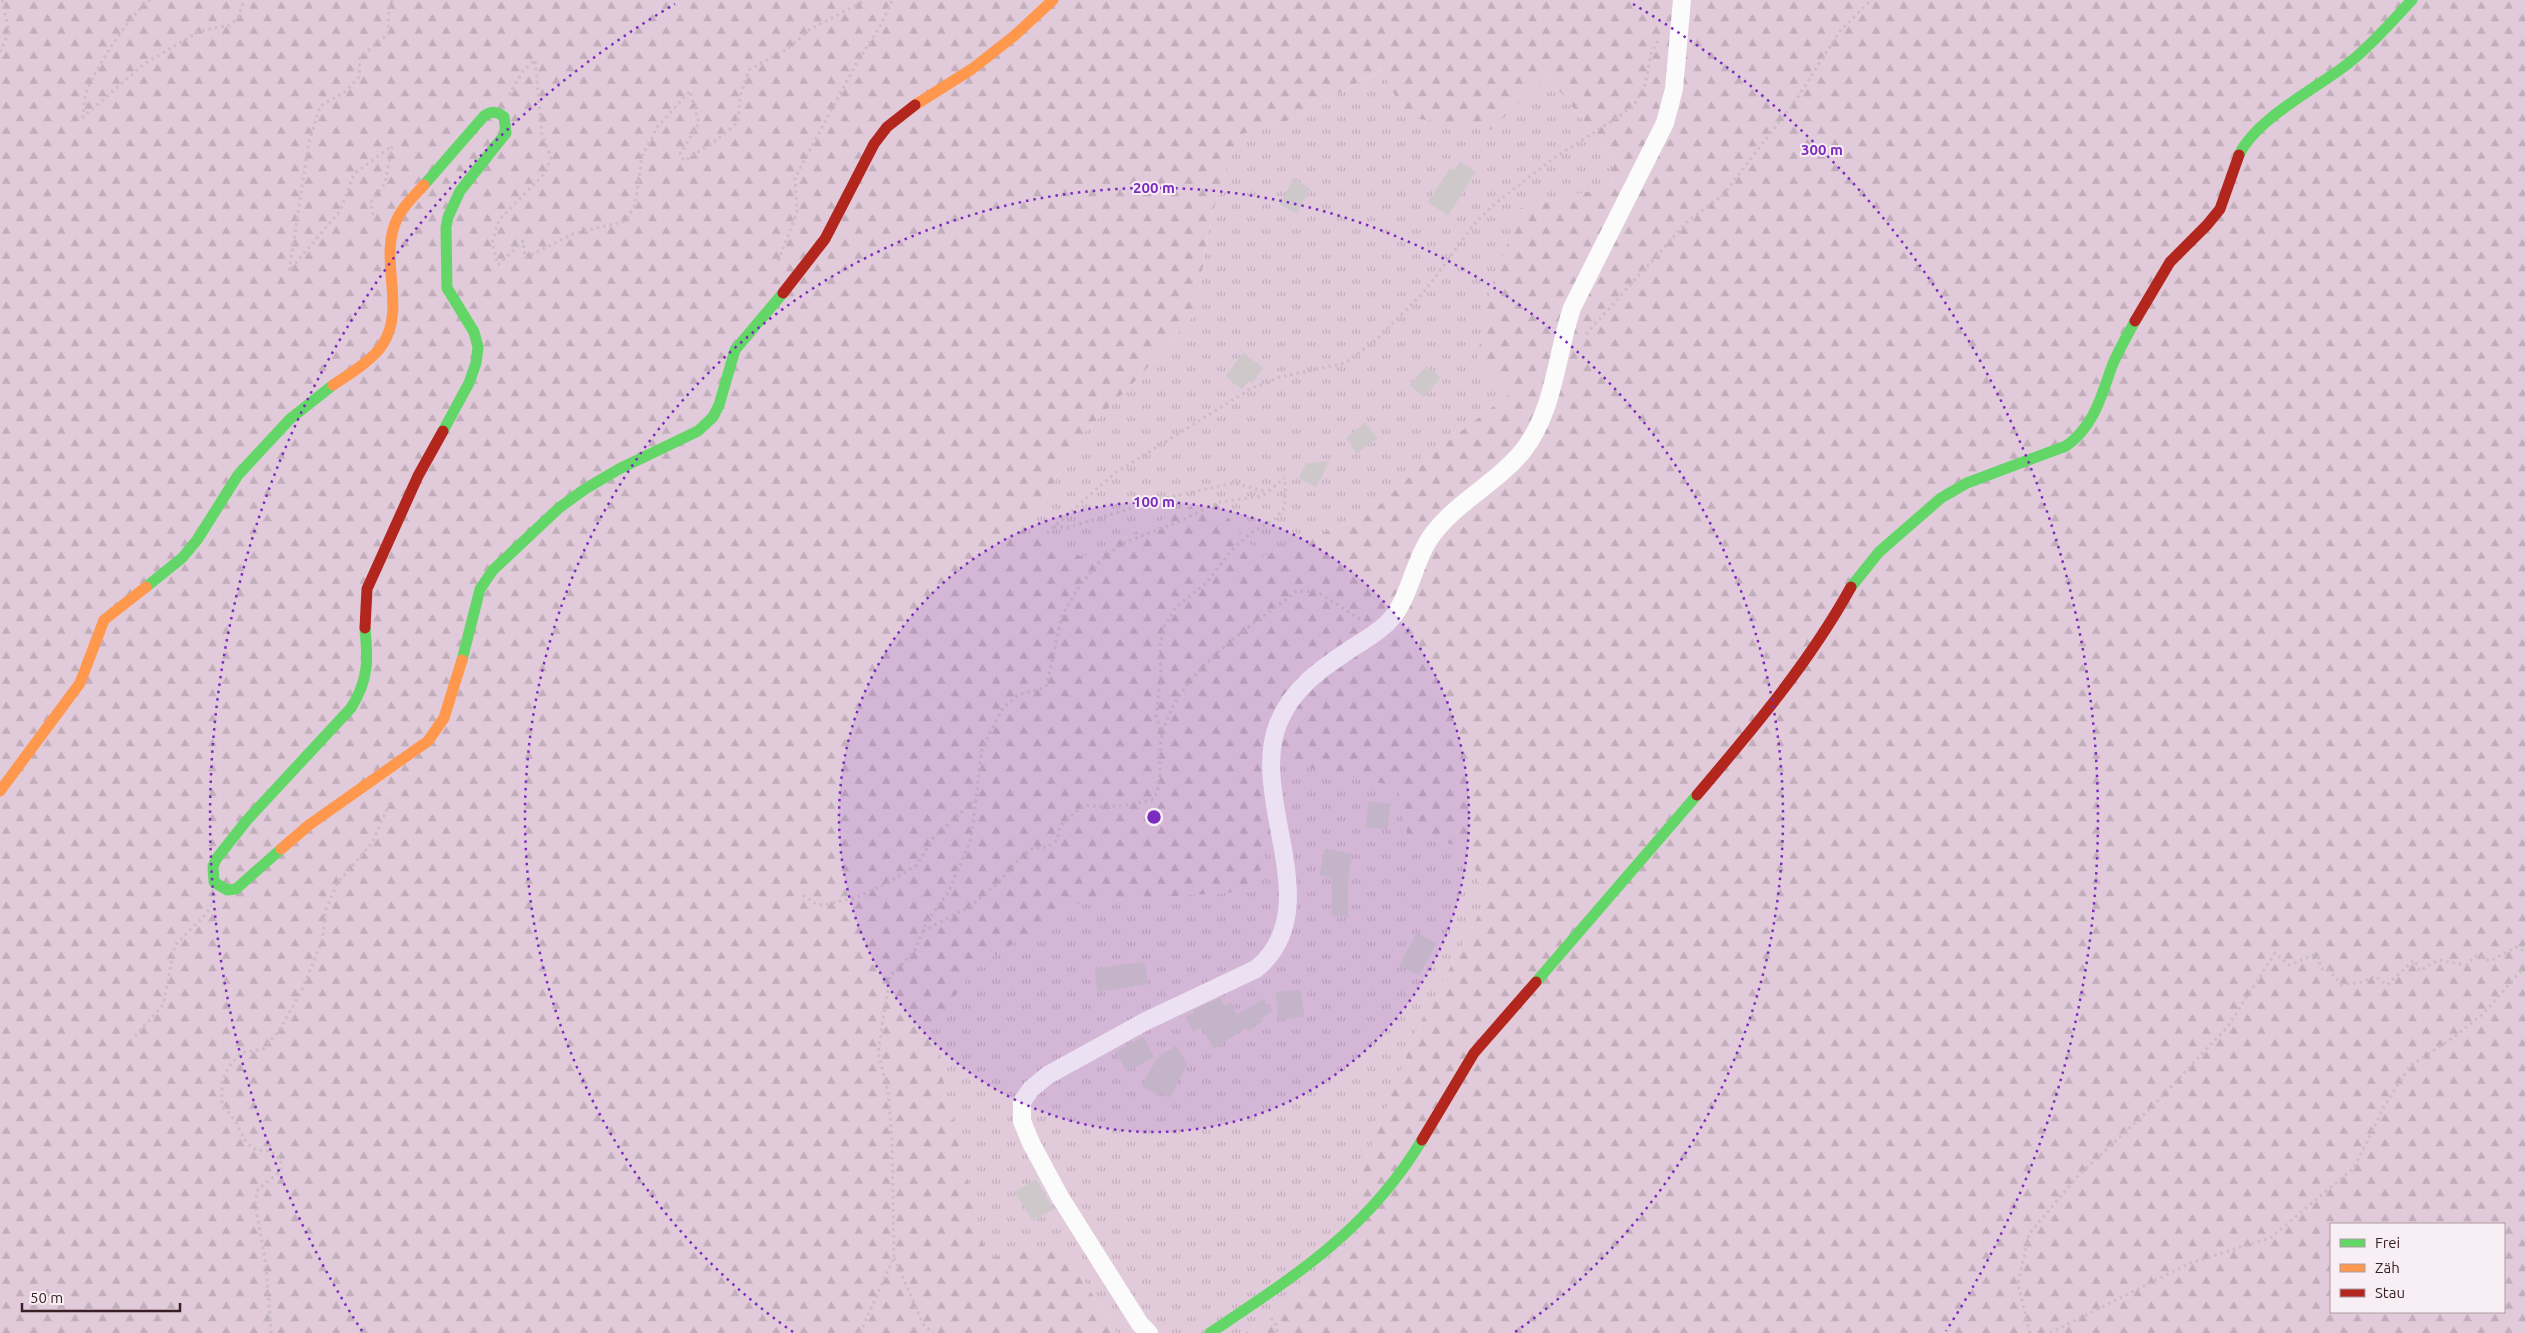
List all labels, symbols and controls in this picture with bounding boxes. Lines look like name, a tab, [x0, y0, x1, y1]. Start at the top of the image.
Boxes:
text: 300 m	[1801, 141, 1843, 158]
text: 200 m	[1133, 179, 1175, 196]
text: 100 m	[1133, 493, 1175, 510]
centre of rings	[1145, 808, 1163, 826]
legend	[2330, 1223, 2505, 1313]
text: Frei	[2375, 1234, 2400, 1251]
text: Zäh	[2375, 1259, 2400, 1276]
scale bar	[22, 1280, 180, 1312]
text: Stau	[2375, 1284, 2405, 1301]
text: 50 m	[30, 1289, 63, 1306]

